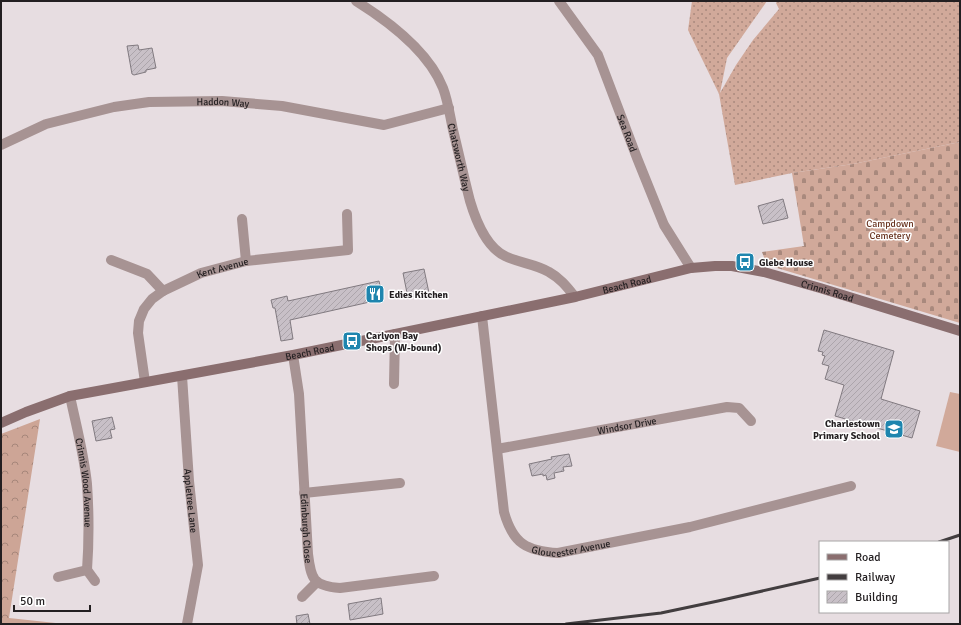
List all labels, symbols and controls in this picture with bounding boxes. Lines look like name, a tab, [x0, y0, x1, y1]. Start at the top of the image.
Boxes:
street label: Haddon Way	[196, 96, 250, 110]
street label: Sea Road	[614, 113, 639, 154]
street label: Chatsworth Way	[445, 122, 472, 193]
park label: Campdown Cemetery	[866, 218, 914, 242]
bus stop icon: Glebe House	[734, 251, 756, 273]
street label: Kent Avenue	[195, 256, 250, 281]
place label: Glebe House	[759, 257, 813, 269]
street label: Beach Road	[601, 273, 653, 297]
street label: Crinnis Road	[799, 278, 855, 305]
restaurant icon: Edies Kitchen	[364, 283, 386, 305]
place label: Edies Kitchen	[389, 289, 449, 301]
bus stop icon: Carlyon Bay Shops (W-bound)	[341, 330, 363, 352]
place label: Carlyon Bay Shops (W-bound)	[366, 330, 442, 354]
street label: Beach Road	[284, 342, 336, 363]
street label: Windsor Drive	[596, 415, 658, 438]
place label: Charlestown Primary School	[813, 418, 881, 442]
school or university icon: Charlestown Primary School	[883, 418, 905, 440]
street label: Crinnis Wood Avenue	[72, 437, 94, 527]
street label: Appletree Lane	[181, 468, 200, 533]
street label: Edinburgh Close	[298, 493, 314, 564]
street label: Gloucester Avenue	[530, 538, 612, 560]
legend	[819, 541, 949, 613]
text: Road	[855, 550, 881, 565]
text: Railway	[855, 570, 895, 585]
scale bar	[14, 587, 90, 613]
text: Building	[855, 590, 898, 605]
text: 50 m	[20, 594, 45, 609]

